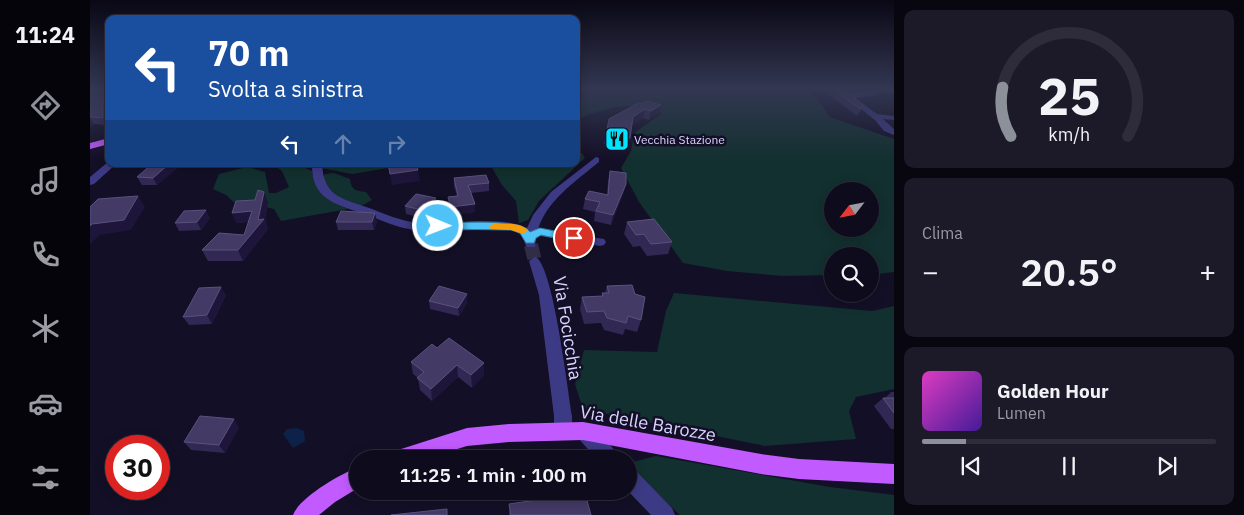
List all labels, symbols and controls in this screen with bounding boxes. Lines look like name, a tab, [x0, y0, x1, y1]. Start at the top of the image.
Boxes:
text: 11:24	[15, 20, 75, 49]
text: 70 m	[208, 30, 290, 76]
icon: left	[125, 35, 190, 100]
text: 25	[1038, 62, 1100, 129]
text: Svolta a sinistra	[208, 74, 363, 103]
icon: directions	[28, 88, 63, 123]
text: km/h	[1048, 123, 1090, 146]
restaurant icon: Vecchia Stazione	[604, 126, 630, 152]
icon: left	[276, 130, 304, 158]
icon: ahead	[329, 130, 357, 158]
icon: right	[382, 130, 410, 158]
place label: Vecchia Stazione	[634, 132, 725, 147]
icon: music	[28, 163, 63, 198]
north arrow	[824, 182, 879, 238]
map controls	[824, 182, 879, 302]
position arrow	[411, 199, 463, 251]
pin	[553, 217, 595, 259]
text: Clima	[922, 223, 963, 243]
icon: arrive	[560, 224, 588, 252]
icon: phone	[28, 237, 63, 272]
button: search	[824, 247, 879, 302]
text: 20.5°	[1020, 247, 1118, 296]
text: −	[922, 253, 939, 290]
text: +	[1199, 253, 1216, 290]
street label: Via Focicchia	[548, 274, 588, 382]
icon: climate	[28, 311, 63, 346]
text: Golden Hour	[997, 379, 1109, 403]
icon: car	[28, 386, 63, 421]
street label: Via delle Barozze	[578, 400, 718, 446]
text: Lumen	[997, 403, 1046, 423]
speed limit sign: 30	[105, 435, 170, 500]
icon: previous	[957, 452, 985, 480]
icon: pause	[1055, 452, 1083, 480]
icon: next	[1153, 452, 1181, 480]
icon: filters	[28, 460, 63, 495]
text: 11:25 · 1 min · 100 m	[399, 463, 587, 487]

